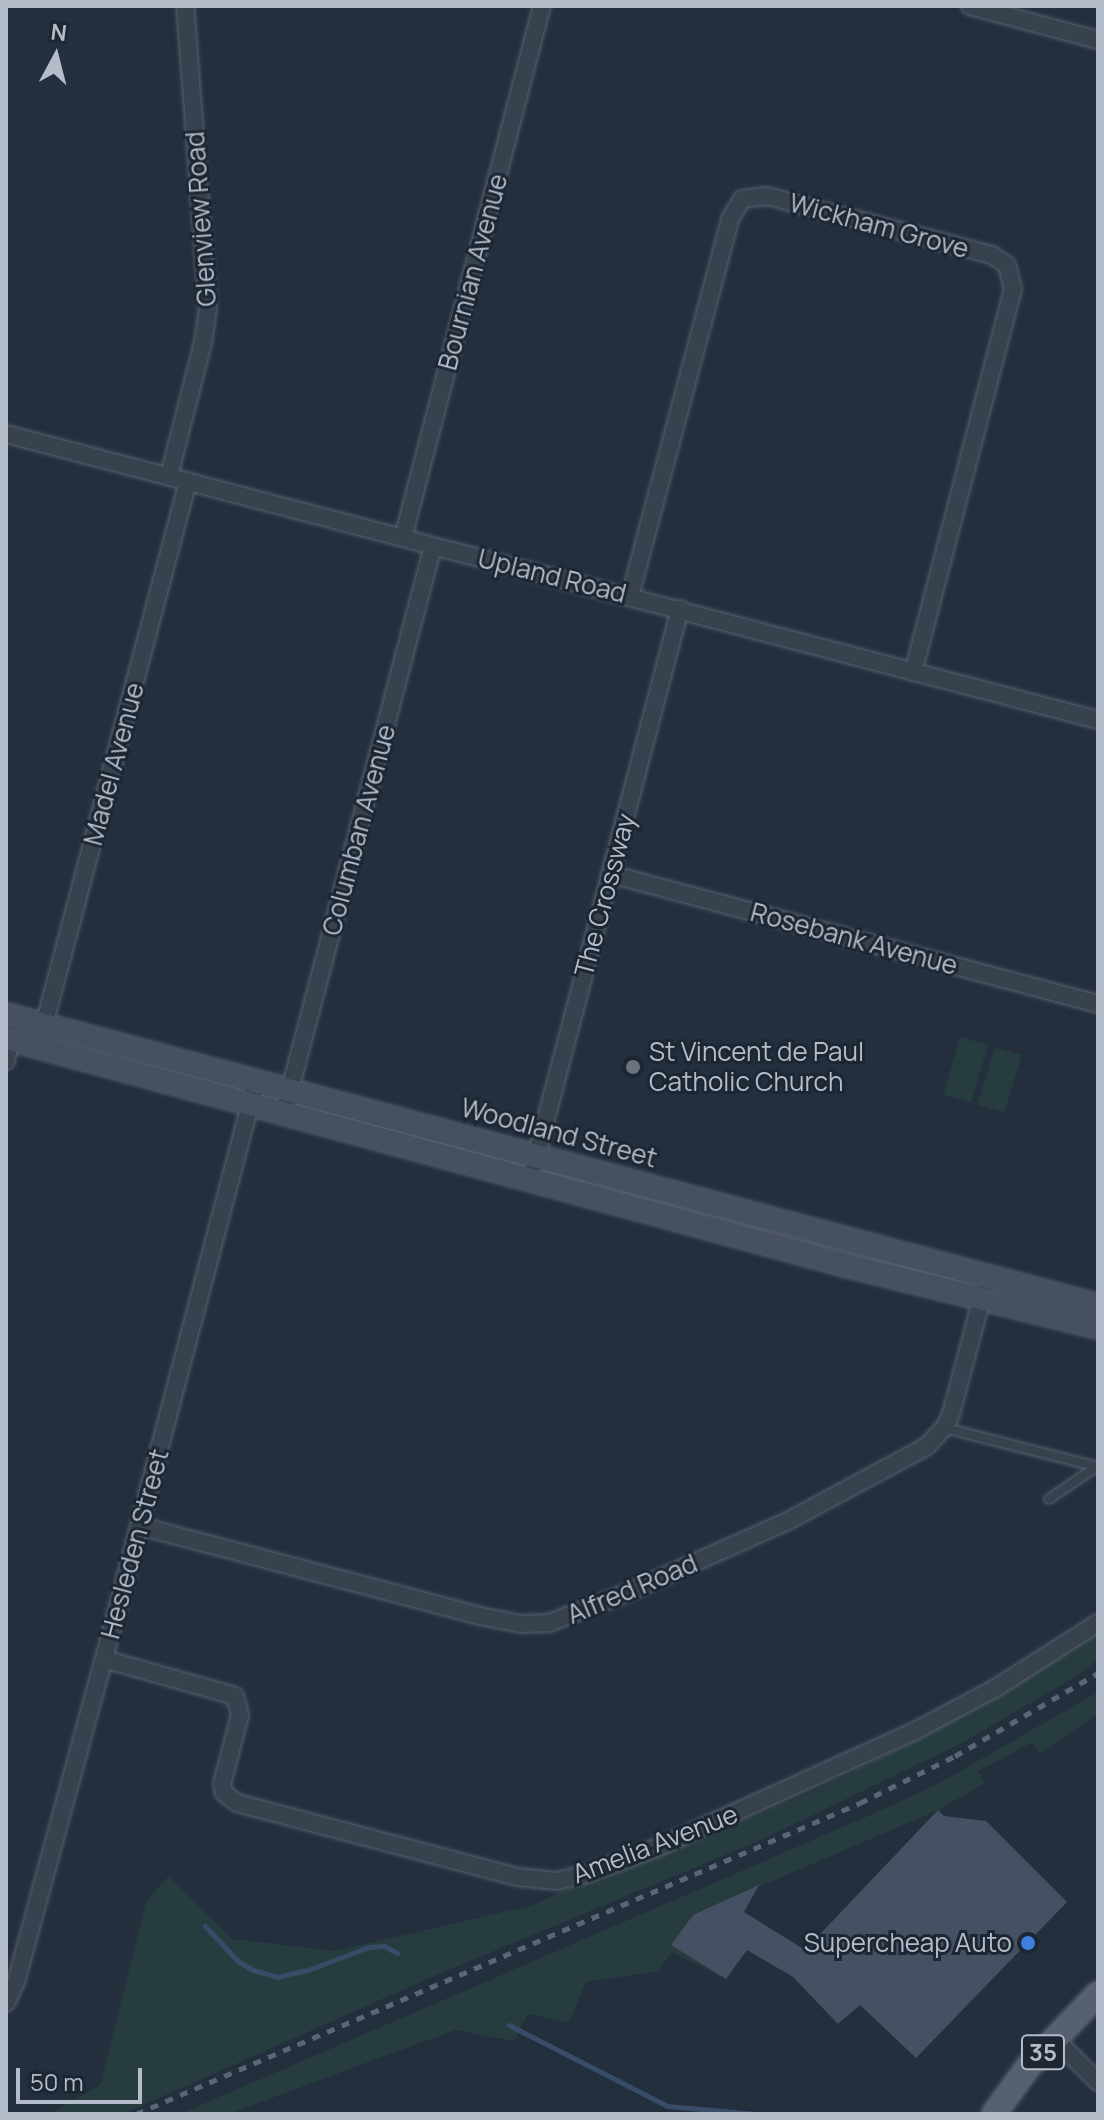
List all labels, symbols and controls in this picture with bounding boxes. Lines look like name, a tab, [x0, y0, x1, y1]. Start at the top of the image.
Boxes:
north arrow	[16, 16, 96, 96]
text: N	[49, 16, 69, 48]
street label: Glenview Road	[179, 130, 223, 308]
street label: Bournian Avenue	[432, 171, 514, 373]
street label: Wickham Grove	[786, 187, 972, 265]
street label: Upland Road	[475, 543, 629, 609]
street label: Madel Avenue	[77, 679, 151, 849]
street label: Columban Avenue	[316, 721, 402, 939]
street label: The Crossway	[568, 810, 642, 980]
street label: Rosebank Avenue	[747, 896, 961, 982]
place label: St Vincent de Paul Catholic Church	[649, 1036, 864, 1098]
marker: St Vincent de Paul Catholic Church	[624, 1058, 642, 1076]
street label: Woodland Street	[458, 1092, 660, 1174]
street label: Hesleden Street	[95, 1446, 175, 1642]
street label: Alfred Road	[562, 1548, 702, 1630]
street label: Amelia Avenue	[568, 1798, 742, 1890]
place label: Supercheap Auto	[804, 1927, 1012, 1959]
marker: Supercheap Auto	[1019, 1934, 1037, 1952]
road number: 35	[1019, 2032, 1067, 2072]
scale bar	[20, 2052, 146, 2102]
text: 50 m	[30, 2065, 84, 2098]

